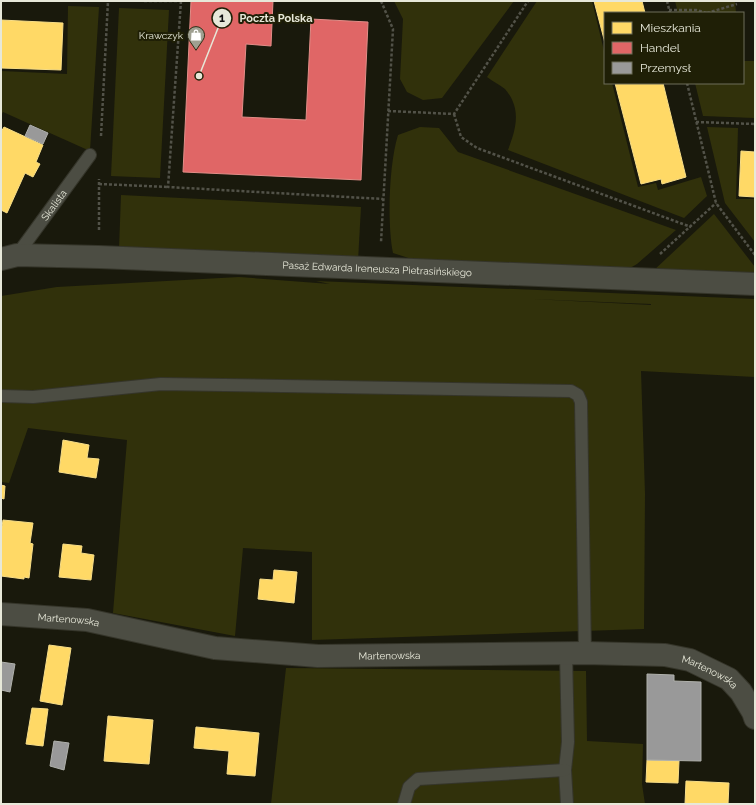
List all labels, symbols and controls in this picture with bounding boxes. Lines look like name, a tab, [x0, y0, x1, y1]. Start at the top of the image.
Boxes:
callout: Poczta Polska	[212, 7, 321, 30]
text: 1	[219, 11, 225, 25]
text: Poczta Polska	[240, 12, 312, 25]
legend	[604, 12, 744, 84]
text: Mieszkania	[640, 21, 701, 35]
shop icon: Krawczyk	[186, 25, 206, 50]
place label: Krawczyk	[139, 30, 184, 41]
text: Handel	[640, 41, 681, 55]
text: Przemysł	[640, 61, 692, 75]
street label: Skalista	[39, 187, 68, 222]
street label: Pasaż Edwarda Ireneusza Pietrasińskiego	[282, 259, 472, 278]
street label: Martenowska	[38, 611, 101, 628]
street label: Martenowska	[358, 649, 421, 661]
street label: Martenowska	[681, 653, 740, 690]

